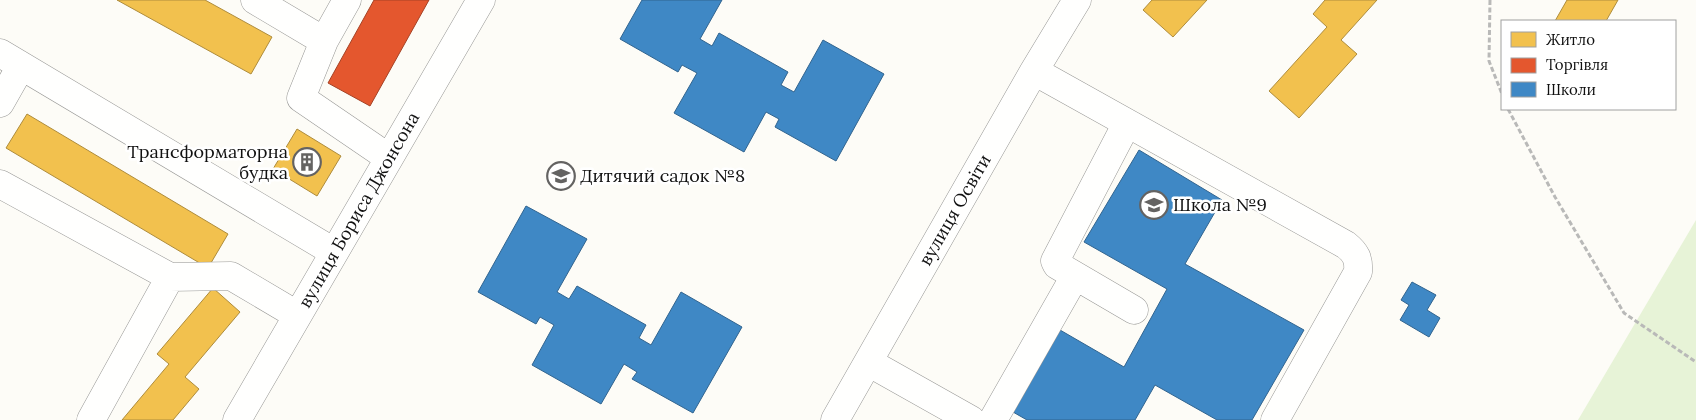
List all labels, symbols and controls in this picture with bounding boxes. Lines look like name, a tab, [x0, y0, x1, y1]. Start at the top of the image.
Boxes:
legend	[1501, 20, 1676, 110]
text: Житло	[1546, 30, 1595, 49]
text: Торгівля	[1546, 55, 1608, 74]
text: Школи	[1546, 80, 1596, 99]
street label: вулиця Бориса Джонсона	[293, 108, 424, 312]
place label: Трансформаторна будка	[127, 140, 288, 184]
building icon: Трансформаторна будка	[292, 147, 322, 177]
street label: вулиця Освіти	[913, 150, 996, 270]
school or university icon: Дитячий садок №8	[546, 161, 576, 191]
place label: Дитячий садок №8	[580, 164, 745, 187]
school or university icon: Школа №9	[1139, 190, 1169, 220]
place label: Школа №9	[1173, 193, 1267, 216]

